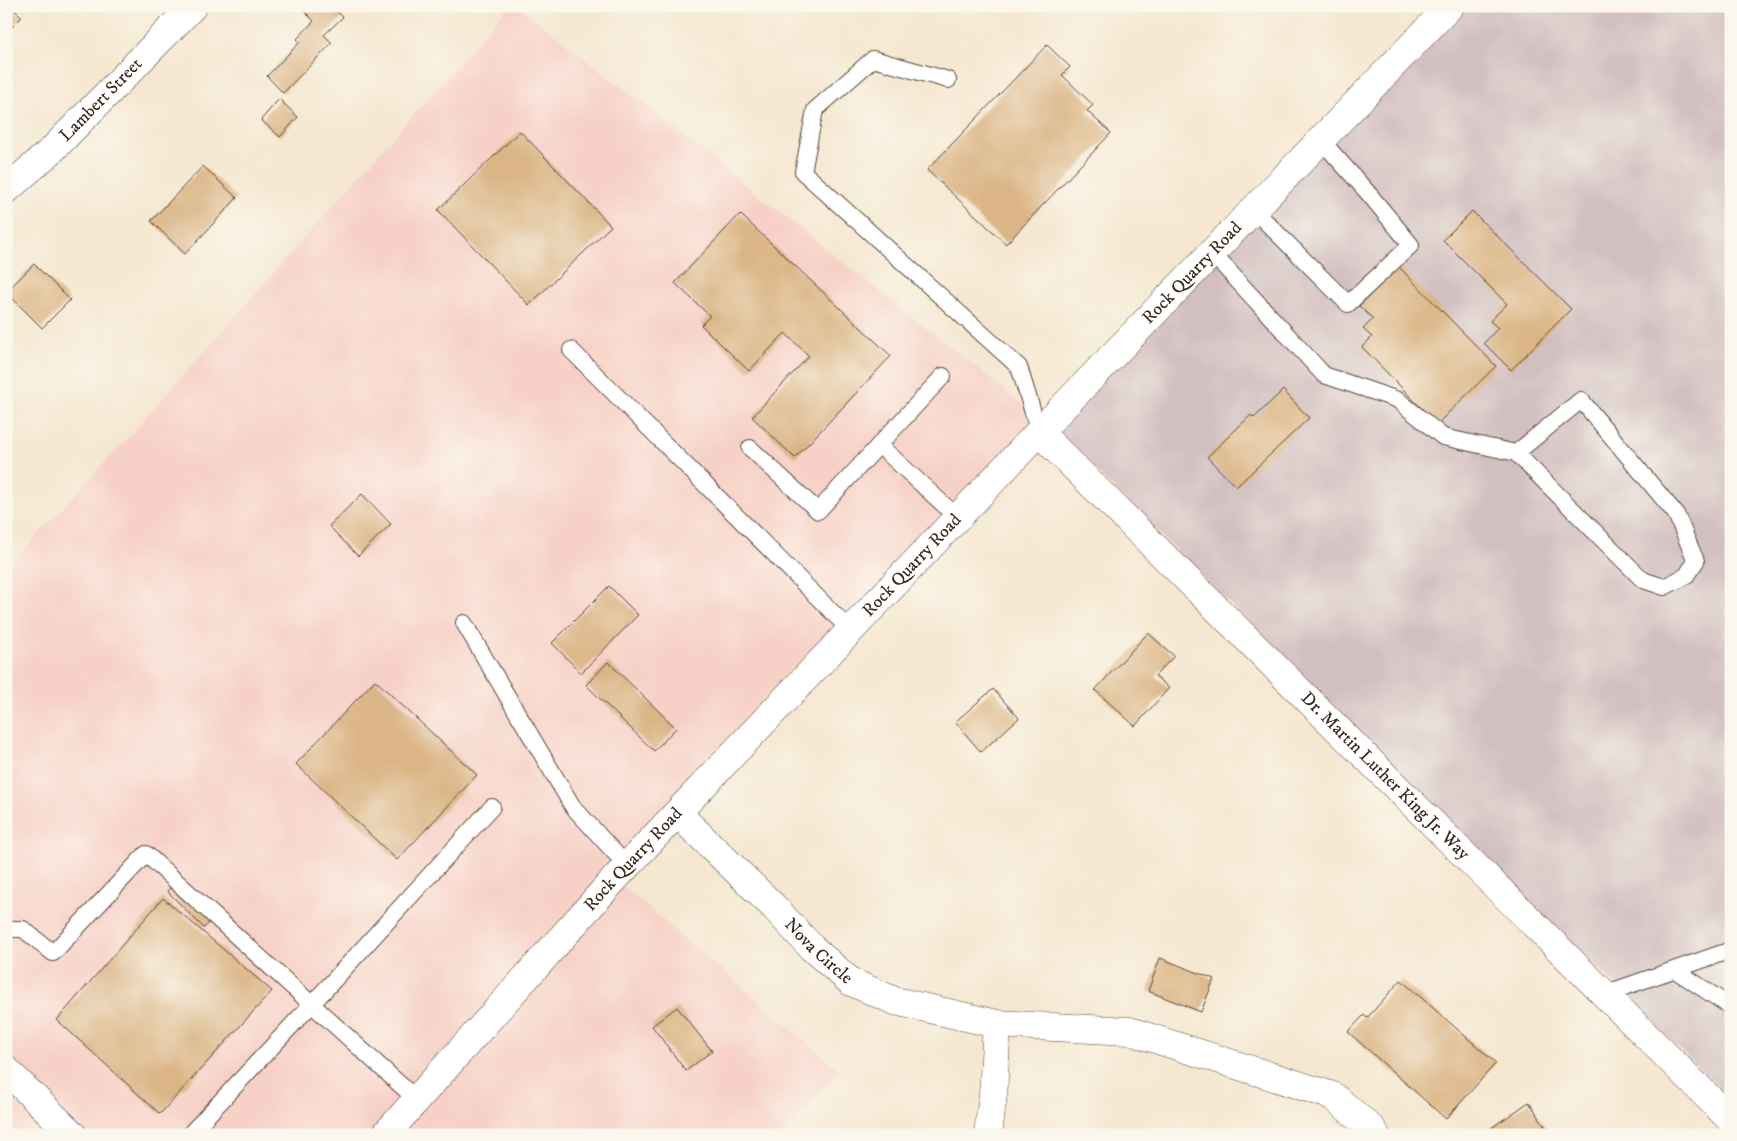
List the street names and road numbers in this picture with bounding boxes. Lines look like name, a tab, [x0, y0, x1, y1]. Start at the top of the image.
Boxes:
street label: Lambert Street	[55, 53, 147, 147]
street label: Rock Quarry Road	[1138, 217, 1247, 329]
street label: Rock Quarry Road	[858, 509, 966, 622]
street label: Dr. Martin Luther King Jr. Way	[1296, 687, 1475, 865]
street label: Rock Quarry Road	[580, 803, 687, 916]
street label: Nova Circle	[779, 914, 857, 989]

